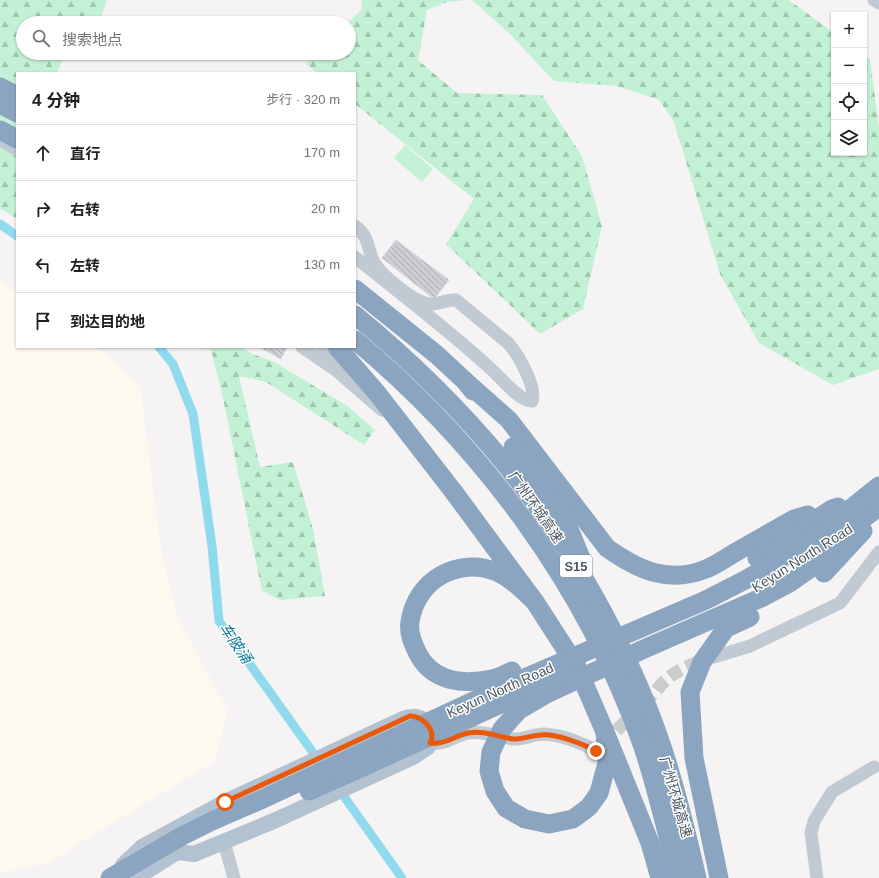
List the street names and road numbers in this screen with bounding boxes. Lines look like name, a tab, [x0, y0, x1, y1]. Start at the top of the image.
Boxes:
street label: 广州环城高速	[505, 468, 567, 546]
street label: Keyun North Road	[749, 521, 855, 595]
road number: S15	[560, 555, 592, 577]
street label: Keyun North Road	[444, 659, 556, 721]
street label: 广州环城高速	[657, 754, 695, 840]

